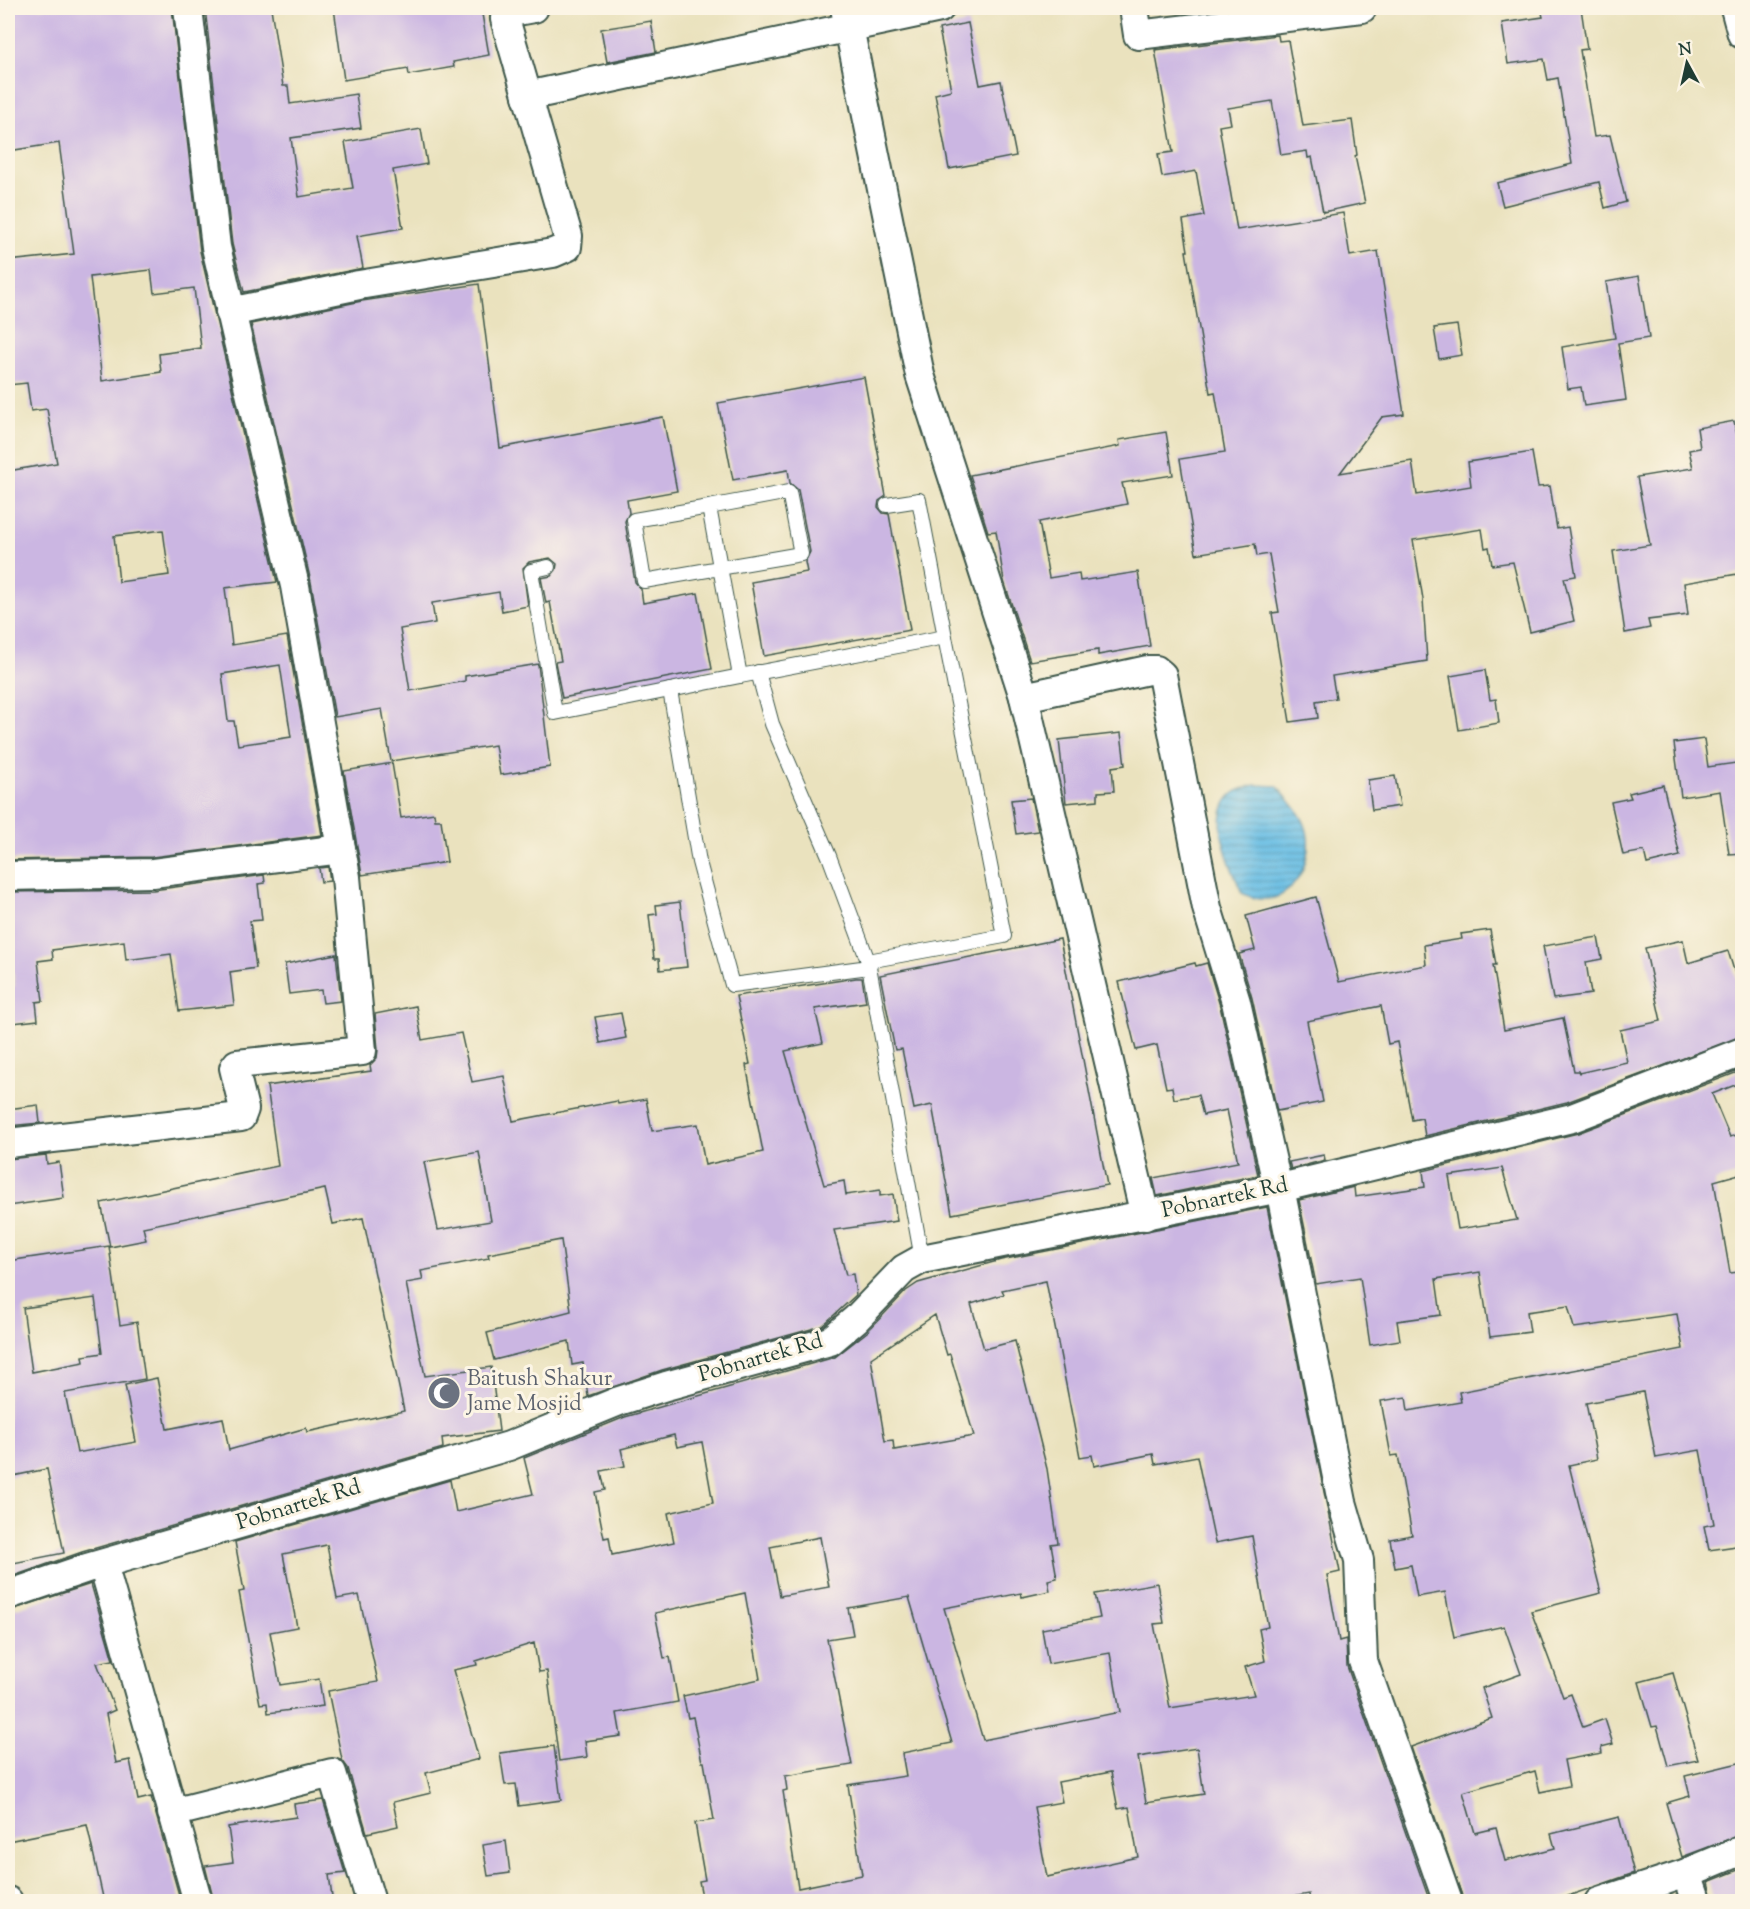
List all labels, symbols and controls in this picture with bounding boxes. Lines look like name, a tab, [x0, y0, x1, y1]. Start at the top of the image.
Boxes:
north arrow	[1657, 33, 1717, 93]
text: N	[1677, 38, 1693, 63]
street label: Pobnartek Rd	[1159, 1170, 1291, 1228]
street label: Pobnartek Rd	[695, 1326, 827, 1392]
place label: Baitush Shakur Jame Mosjid	[466, 1364, 612, 1421]
mosque icon: Baitush Shakur Jame Mosjid	[426, 1375, 462, 1411]
street label: Pobnartek Rd	[233, 1472, 365, 1540]

